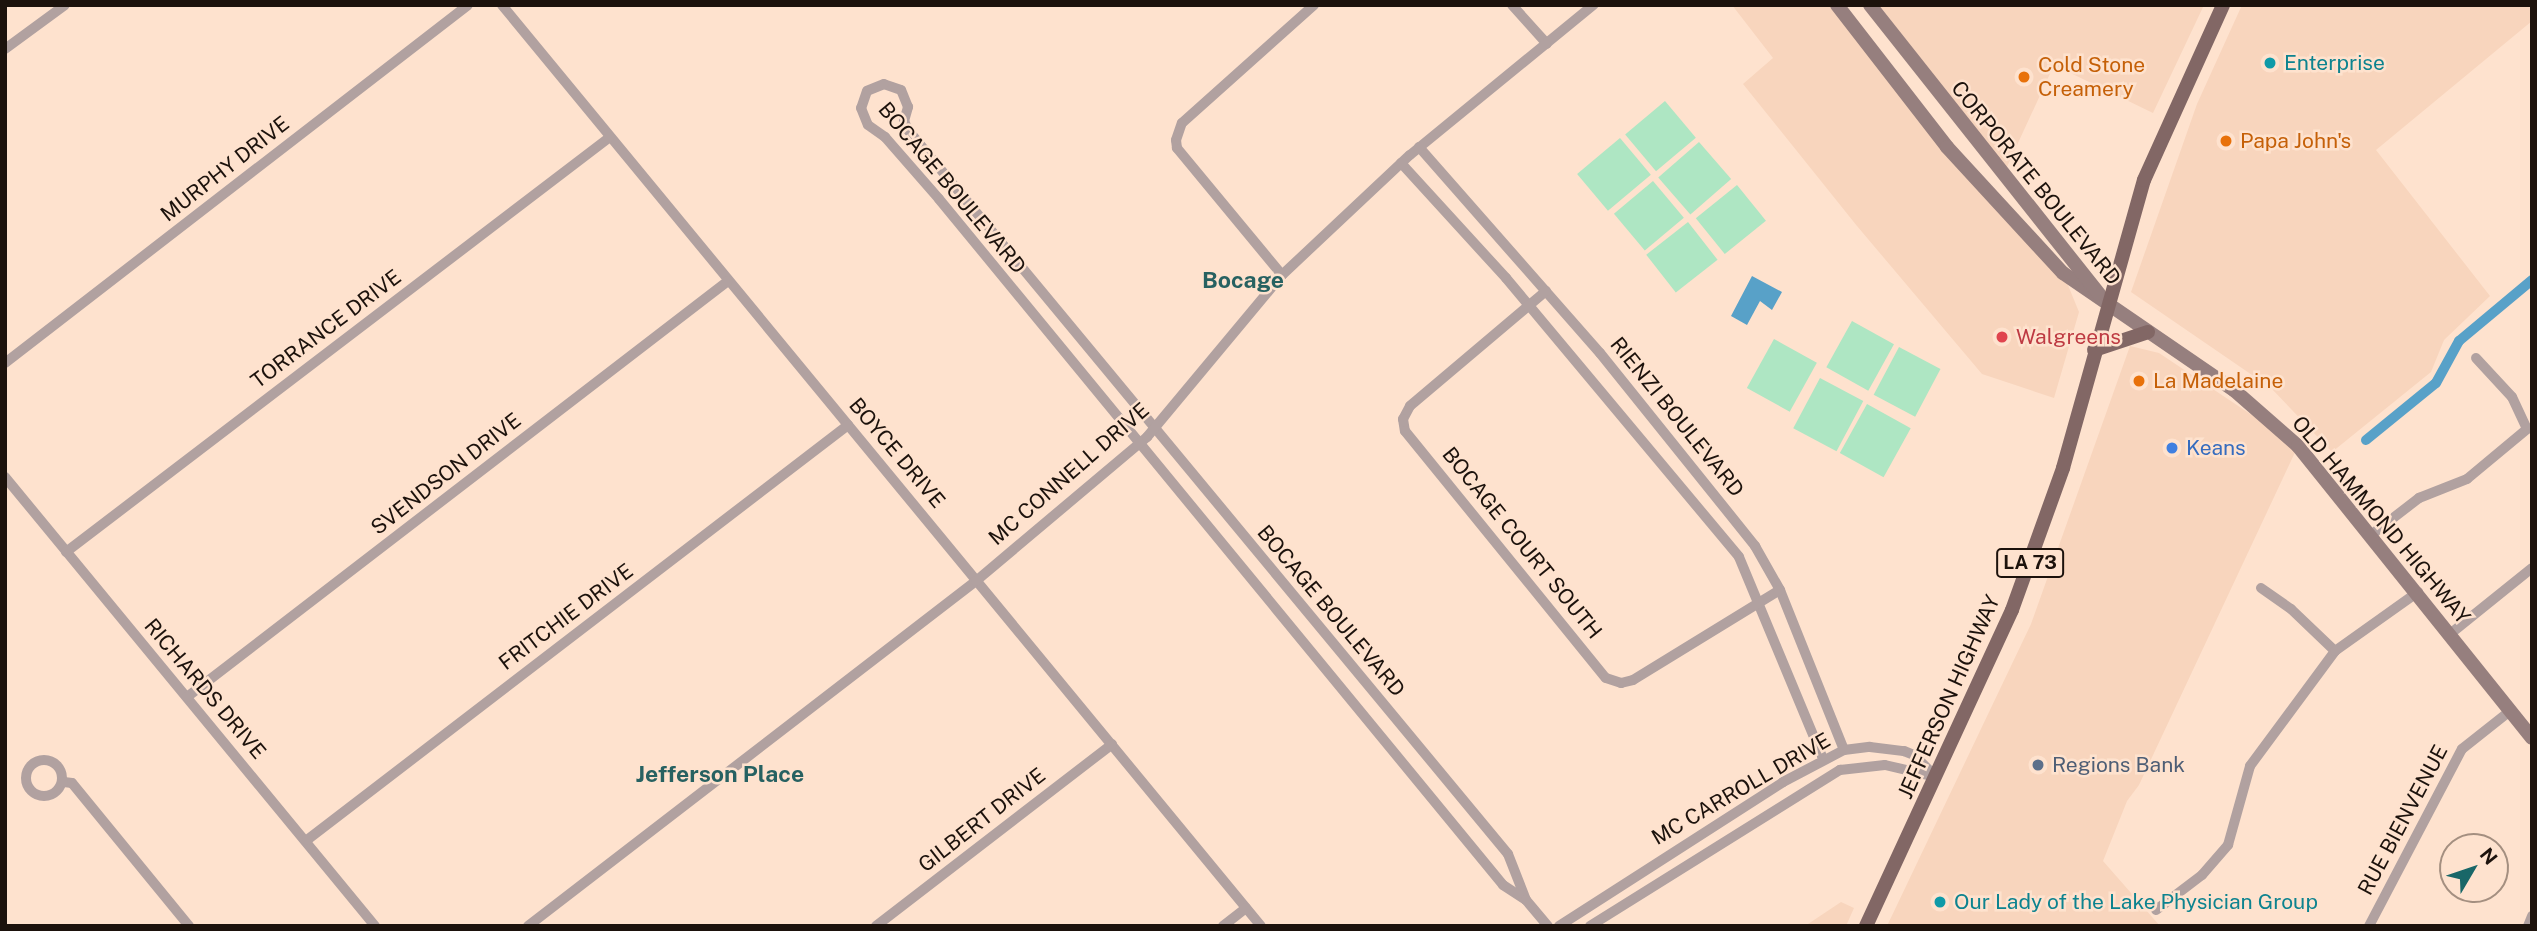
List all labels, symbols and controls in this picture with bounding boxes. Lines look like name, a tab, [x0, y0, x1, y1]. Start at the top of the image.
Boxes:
place label: Enterprise	[2284, 50, 2385, 76]
place label: Cold Stone Creamery	[2038, 52, 2145, 102]
marker: Enterprise	[2262, 55, 2278, 71]
marker: Cold Stone Creamery	[2016, 69, 2032, 85]
street label: CORPORATE BOULEVARD	[1946, 76, 2126, 290]
street label: BOCAGE BOULEVARD	[873, 97, 1031, 279]
street label: MURPHY DRIVE	[156, 111, 294, 227]
place label: Papa John's	[2240, 128, 2351, 154]
marker: Papa John's	[2218, 133, 2234, 149]
street label: TORRANCE DRIVE	[246, 264, 406, 394]
district label: Bocage	[1202, 266, 1284, 294]
place label: Walgreens	[2016, 324, 2121, 350]
marker: Walgreens	[1994, 329, 2010, 345]
street label: RIENZI BOULEVARD	[1605, 332, 1749, 502]
place label: La Madelaine	[2153, 368, 2283, 394]
marker: La Madelaine	[2131, 373, 2147, 389]
street label: BOYCE DRIVE	[844, 393, 950, 513]
street label: MC CONNELL DRIVE	[984, 398, 1154, 550]
street label: SVENDSON DRIVE	[366, 408, 526, 540]
street label: OLD HAMMOND HIGHWAY	[2287, 411, 2475, 629]
place label: Keans	[2186, 435, 2246, 461]
marker: Keans	[2164, 440, 2180, 456]
street label: BOCAGE COURT SOUTH	[1437, 442, 1607, 644]
street label: BOCAGE BOULEVARD	[1252, 520, 1410, 702]
road number: LA 73	[1995, 548, 2065, 578]
street label: FRITCHIE DRIVE	[494, 558, 638, 676]
street label: JEFFERSON HIGHWAY	[1893, 591, 2005, 803]
street label: RICHARDS DRIVE	[139, 614, 271, 764]
street label: MC CARROLL DRIVE	[1647, 728, 1835, 850]
street label: RUE BIENVENUE	[2353, 741, 2453, 899]
place label: Regions Bank	[2052, 752, 2185, 778]
marker: Regions Bank	[2030, 757, 2046, 773]
district label: Jefferson Place	[636, 760, 804, 788]
street label: GILBERT DRIVE	[913, 763, 1051, 877]
north arrow	[2439, 833, 2509, 903]
text: N	[2476, 843, 2502, 869]
place label: Our Lady of the Lake Physician Group	[1954, 889, 2319, 915]
marker: Our Lady of the Lake Physician Group	[1932, 894, 1948, 910]

